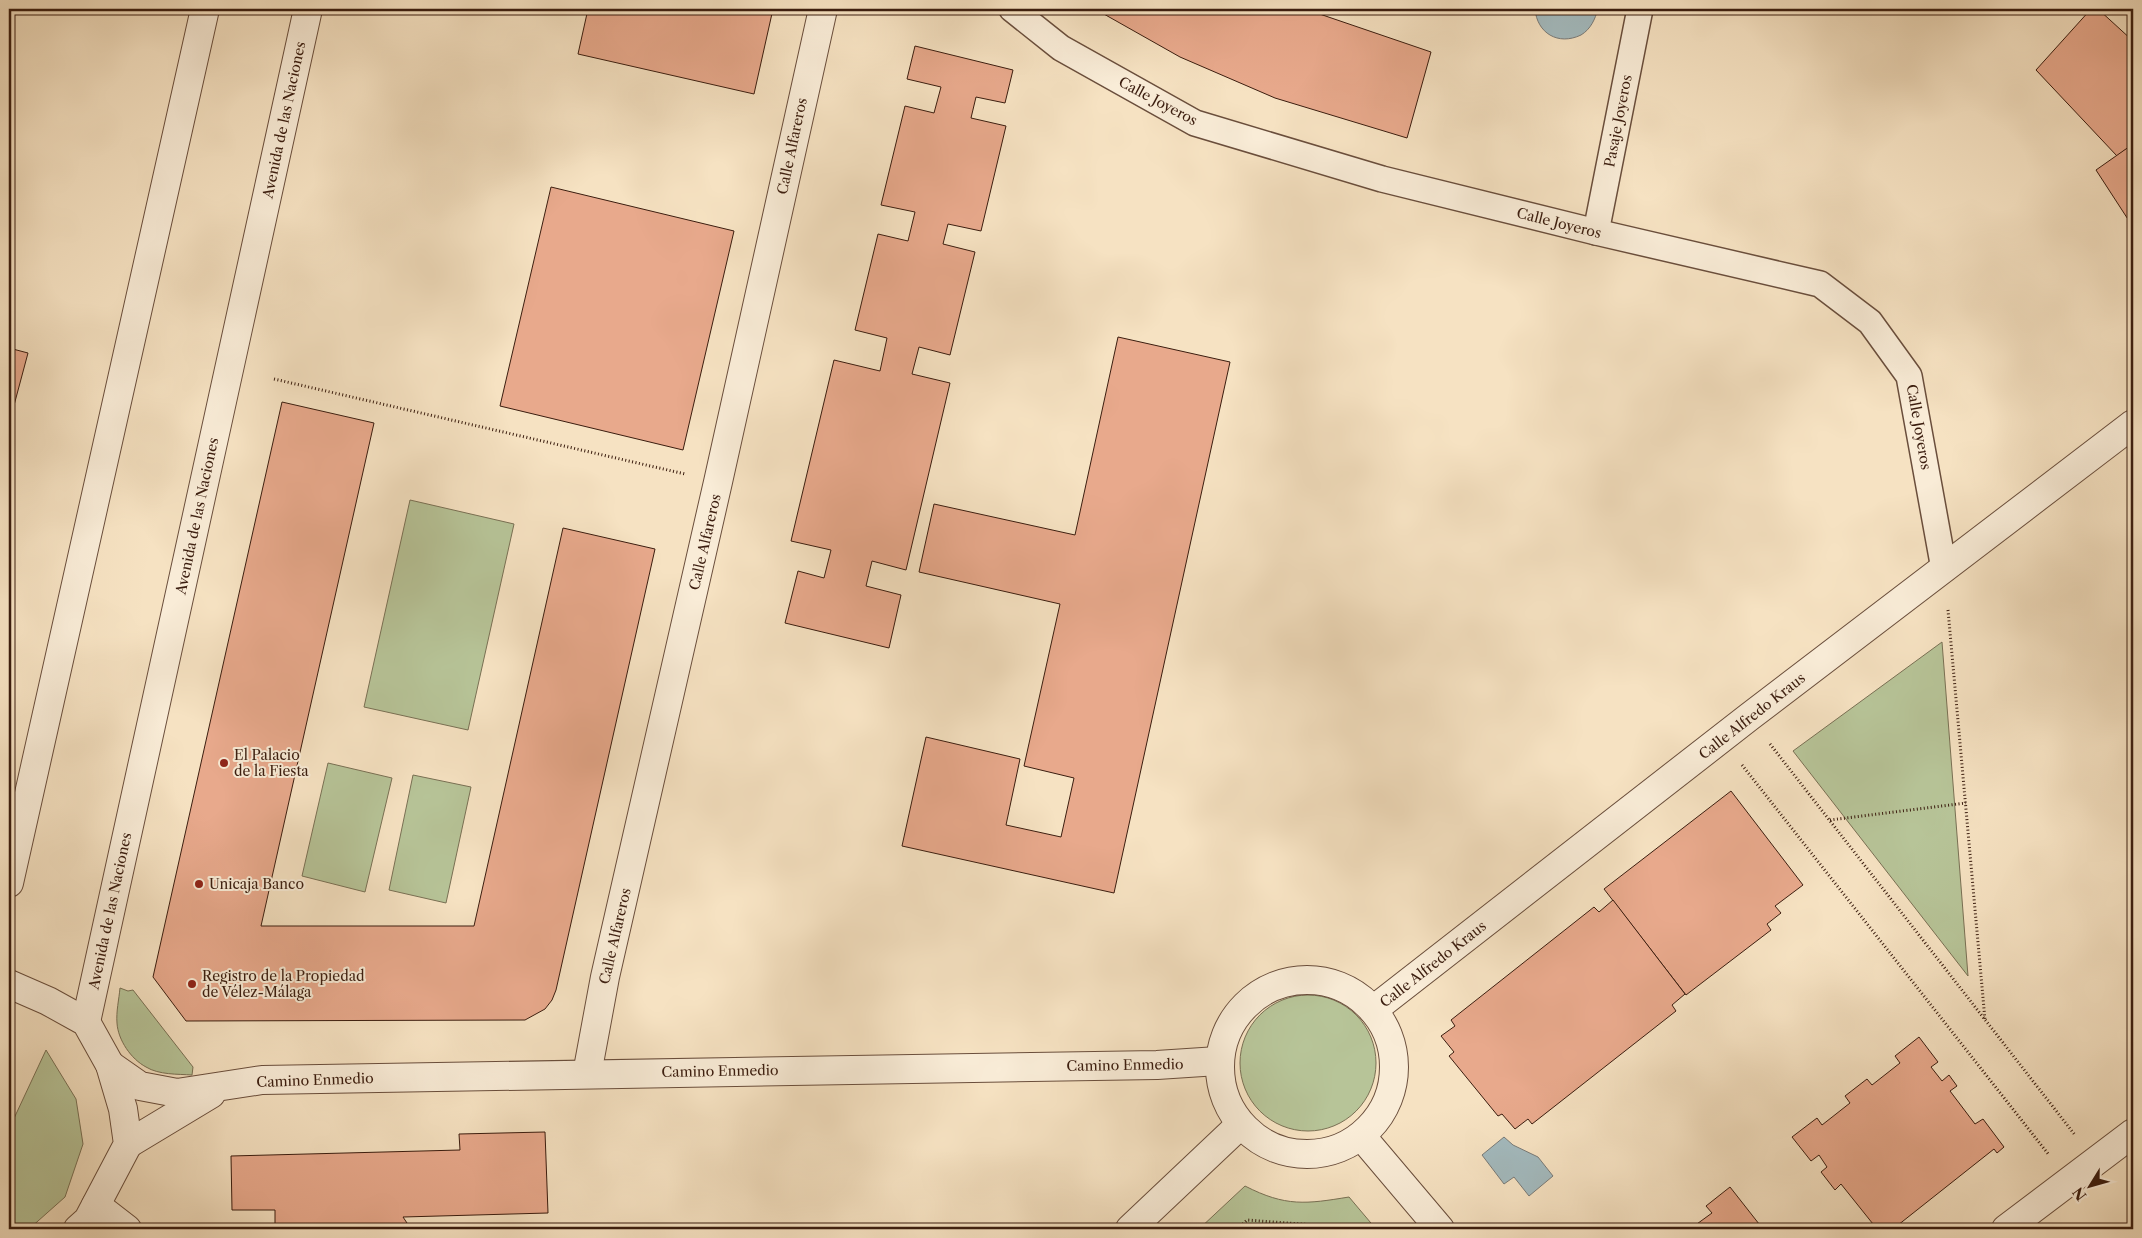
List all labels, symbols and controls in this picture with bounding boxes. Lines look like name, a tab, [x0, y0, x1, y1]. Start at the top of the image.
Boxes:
street label: Avenida de las Naciones	[258, 40, 309, 201]
street label: Calle Joyeros	[1116, 73, 1200, 129]
street label: Pasaje Joyeros	[1600, 73, 1636, 169]
street label: Calle Alfareros	[773, 96, 811, 196]
street label: Calle Joyeros	[1515, 204, 1603, 242]
street label: Calle Joyeros	[1903, 383, 1935, 471]
street label: Avenida de las Naciones	[171, 436, 222, 597]
street label: Calle Alfareros	[685, 492, 725, 592]
street label: Calle Alfredo Kraus	[1695, 669, 1809, 763]
place label: El Palacio de la Fiesta	[234, 746, 309, 780]
marker: El Palacio de la Fiesta	[218, 757, 230, 769]
street label: Avenida de las Naciones	[84, 831, 135, 992]
place label: Unicaja Banco	[209, 875, 304, 893]
marker: Unicaja Banco	[193, 878, 205, 890]
street label: Calle Alfareros	[595, 886, 635, 986]
street label: Calle Alfredo Kraus	[1376, 917, 1490, 1011]
place label: Registro de la Propiedad de Vélez-Málaga	[202, 967, 365, 1001]
marker: Registro de la Propiedad de Vélez-Málaga	[186, 978, 198, 990]
street label: Camino Enmedio	[1066, 1055, 1184, 1075]
street label: Camino Enmedio	[661, 1061, 779, 1081]
street label: Camino Enmedio	[256, 1069, 374, 1091]
north arrow	[2064, 1160, 2114, 1210]
text: N	[2069, 1184, 2090, 1204]

